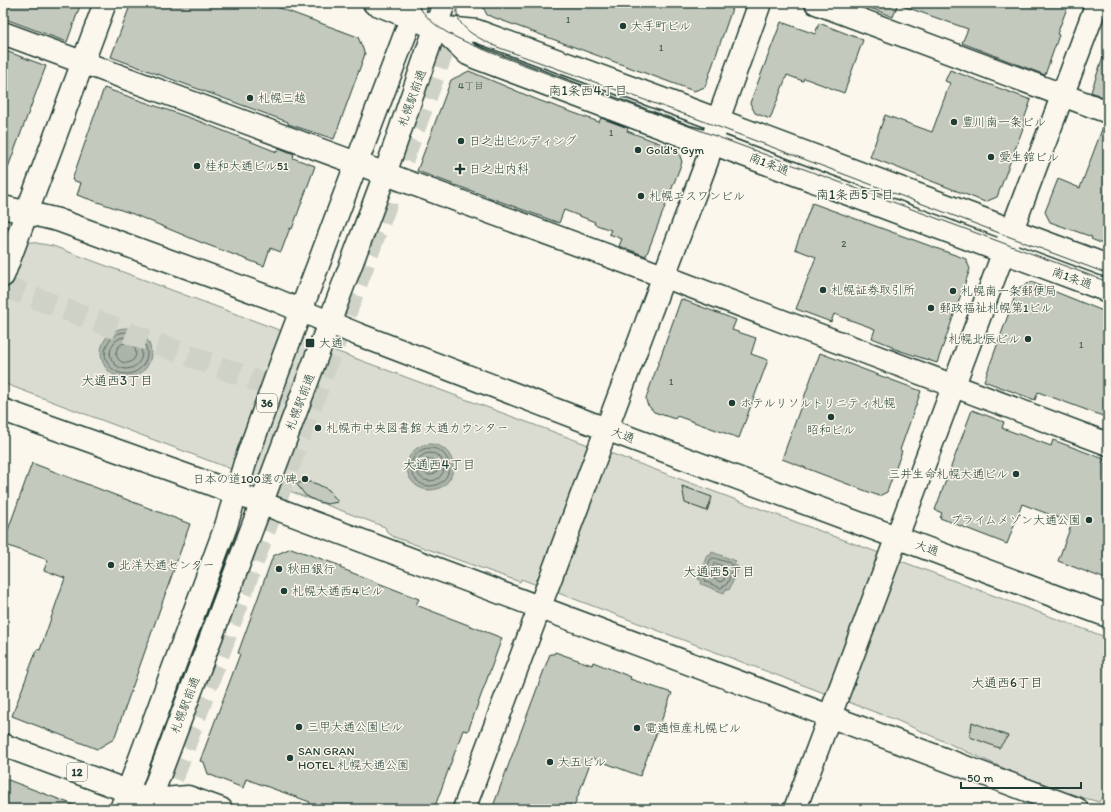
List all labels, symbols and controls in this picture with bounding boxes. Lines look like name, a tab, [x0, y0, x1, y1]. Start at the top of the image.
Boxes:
house number: 1	[566, 13, 571, 26]
place label: 大手町ビル	[631, 19, 691, 33]
marker: 大手町ビル	[618, 21, 628, 31]
house number: 1	[659, 41, 664, 54]
street label: 札幌駅前通	[395, 67, 429, 129]
house number: 4丁目	[458, 79, 484, 92]
district label: 南1条西4丁目	[549, 83, 627, 98]
place label: 札幌三越	[258, 91, 306, 105]
marker: 札幌三越	[245, 93, 255, 103]
place label: 豊川南一条ビル	[962, 115, 1046, 129]
marker: 豊川南一条ビル	[949, 117, 959, 127]
house number: 1	[609, 126, 614, 139]
place label: 日之出ビルディング	[469, 134, 577, 148]
marker: 日之出ビルディング	[456, 136, 466, 146]
place label: Gold's Gym	[646, 143, 704, 157]
marker: Gold's Gym	[633, 145, 643, 155]
street label: 南1条通	[747, 150, 791, 178]
place label: 愛生舘ビル	[999, 150, 1059, 164]
marker: 愛生舘ビル	[986, 152, 996, 162]
place label: 桂和大通ビル51	[205, 159, 289, 173]
marker: 桂和大通ビル51	[192, 161, 202, 171]
place label: 日之出内科	[469, 162, 529, 176]
marker: 日之出内科	[454, 163, 466, 175]
district label: 南1条西5丁目	[816, 187, 894, 202]
place label: 札幌エスワンビル	[649, 189, 745, 203]
marker: 札幌エスワンビル	[636, 191, 646, 201]
house number: 2	[841, 237, 847, 250]
street label: 南1条通	[1050, 264, 1094, 292]
place label: 札幌証券取引所	[831, 283, 915, 297]
place label: 札幌南一条郵便局	[961, 284, 1057, 298]
marker: 札幌証券取引所	[818, 285, 828, 295]
marker: 札幌南一条郵便局	[948, 286, 958, 296]
place label: 郵政福祉札幌第1ビル	[939, 301, 1052, 315]
marker: 郵政福祉札幌第1ビル	[926, 303, 936, 313]
place label: 札幌北辰ビル	[948, 332, 1020, 346]
marker: 札幌北辰ビル	[1023, 334, 1033, 344]
place label: 大通	[319, 336, 343, 350]
marker: 大通	[304, 337, 316, 349]
house number: 1	[1079, 338, 1084, 351]
street label: 札幌駅前通	[283, 371, 317, 433]
district label: 大通西3丁目	[81, 373, 153, 388]
house number: 1	[669, 375, 674, 388]
road number: 36	[257, 394, 277, 412]
place label: ホテルリソルトリニティ札幌	[740, 396, 896, 410]
marker: ホテルリソルトリニティ札幌	[727, 398, 737, 408]
marker: 昭和ビル	[826, 412, 836, 422]
place label: 札幌市中央図書館 大通カウンター	[326, 421, 508, 435]
marker: 札幌市中央図書館 大通カウンター	[313, 423, 323, 433]
place label: 昭和ビル	[807, 423, 855, 437]
street label: 大通	[609, 424, 637, 446]
district label: 大通西4丁目	[403, 457, 475, 472]
place label: 三井生命札幌大通ビル	[888, 467, 1008, 481]
marker: 三井生命札幌大通ビル	[1011, 469, 1021, 479]
place label: 日本の道100選の碑	[193, 472, 297, 486]
marker: 日本の道100選の碑	[300, 474, 310, 484]
place label: プライムメゾン大通公園	[950, 513, 1081, 527]
marker: プライムメゾン大通公園	[1084, 515, 1094, 525]
street label: 大通	[913, 537, 941, 559]
place label: 北洋大通センター	[119, 558, 215, 572]
marker: 北洋大通センター	[106, 560, 116, 570]
place label: 秋田銀行	[287, 562, 335, 576]
marker: 秋田銀行	[274, 564, 284, 574]
district label: 大通西5丁目	[683, 564, 755, 579]
place label: 札幌大通西4ビル	[292, 584, 383, 598]
marker: 札幌大通西4ビル	[279, 586, 289, 596]
street label: 札幌駅前通	[168, 674, 202, 736]
district label: 大通西6丁目	[971, 675, 1043, 690]
place label: 三甲大通公園ビル	[307, 720, 403, 734]
place label: 電通恒産札幌ビル	[645, 721, 741, 735]
marker: 三甲大通公園ビル	[294, 722, 304, 732]
marker: 電通恒産札幌ビル	[632, 723, 642, 733]
place label: SAN GRAN HOTEL 札幌大通公園	[298, 744, 409, 772]
marker: SAN GRAN HOTEL 札幌大通公園	[285, 753, 295, 763]
place label: 大五ビル	[558, 755, 606, 769]
marker: 大五ビル	[545, 757, 555, 767]
road number: 12	[67, 763, 87, 781]
scale bar	[961, 764, 1081, 790]
text: 50 m	[967, 771, 993, 785]

